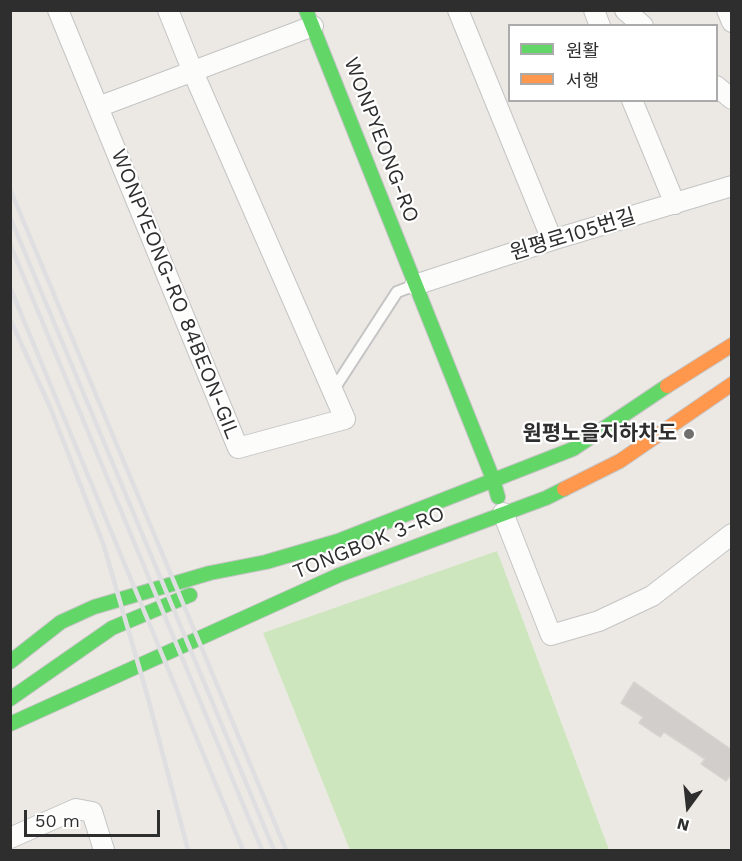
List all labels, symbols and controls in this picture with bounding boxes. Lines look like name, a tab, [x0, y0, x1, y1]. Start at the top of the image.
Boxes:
legend	[508, 24, 718, 102]
text: 원활	[566, 40, 599, 61]
street label: WONPYEONG-RO	[338, 54, 424, 226]
text: 서행	[566, 70, 599, 91]
street label: WONPYEONG-RO 84BEON-GIL	[105, 145, 245, 443]
street label: 원평로105번길	[507, 204, 639, 266]
place label: 원평노을지하차도	[522, 421, 677, 447]
marker: 원평노을지하차도	[682, 427, 696, 441]
street label: TONGBOK 3-RO	[289, 501, 449, 585]
north arrow	[658, 777, 718, 837]
scale bar	[27, 798, 164, 836]
text: 50 m	[35, 810, 80, 831]
text: N	[675, 814, 691, 836]

